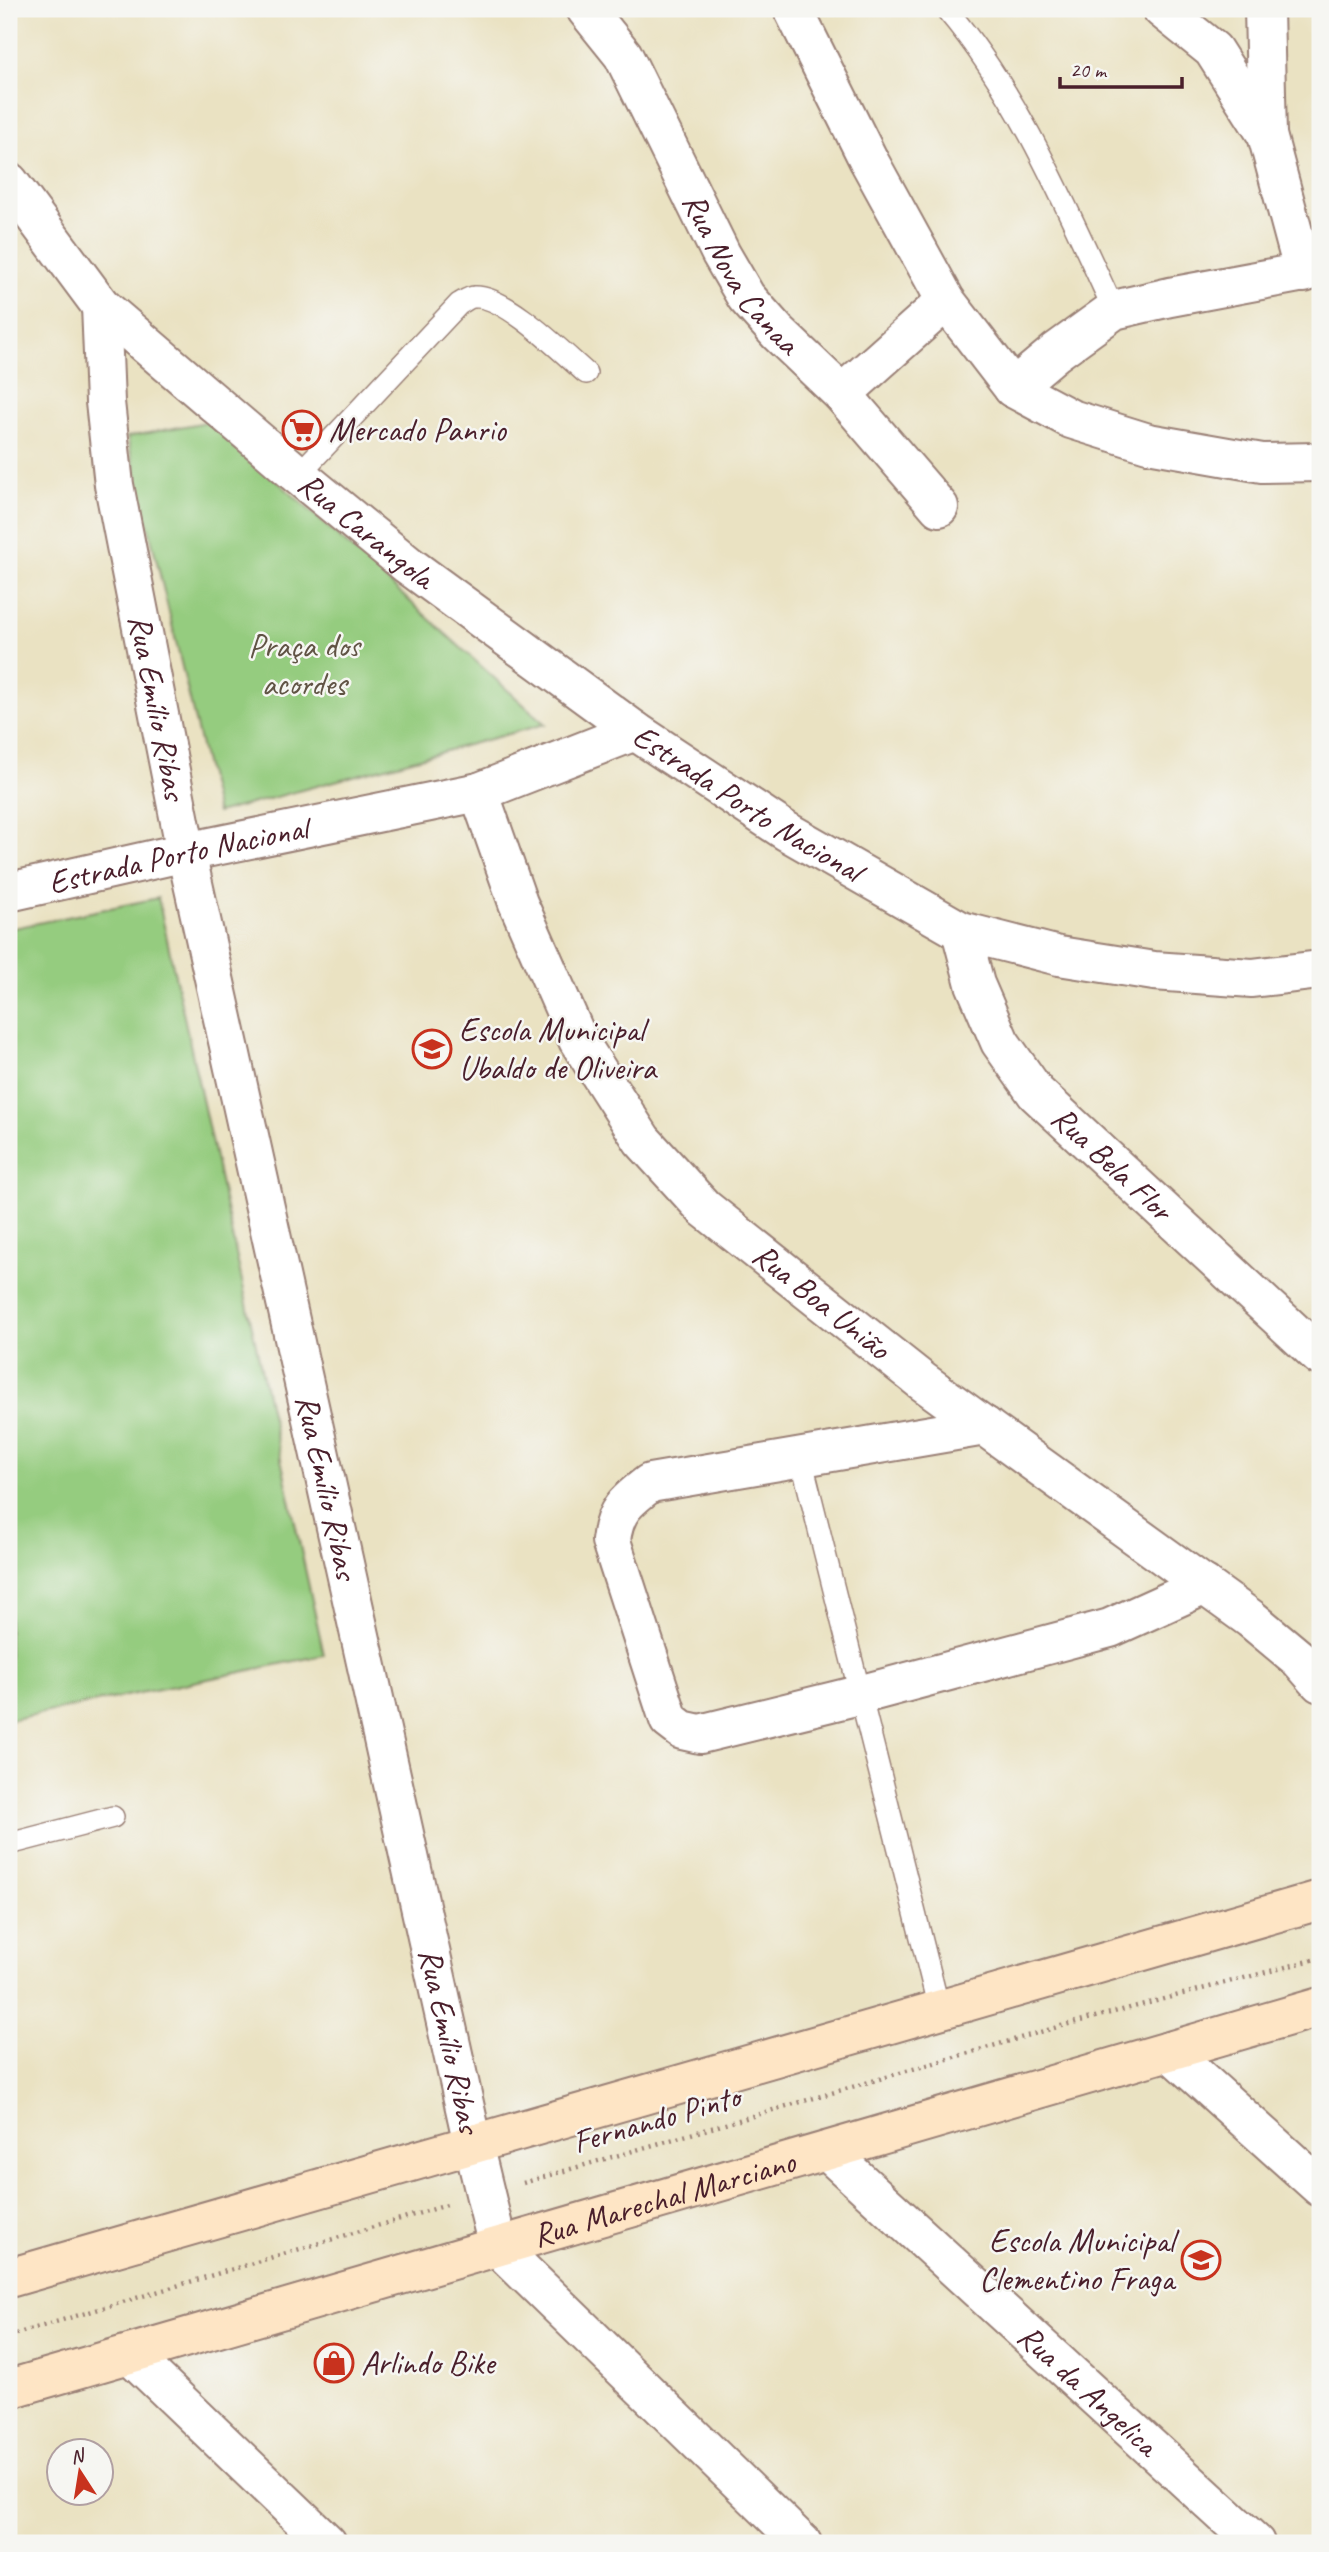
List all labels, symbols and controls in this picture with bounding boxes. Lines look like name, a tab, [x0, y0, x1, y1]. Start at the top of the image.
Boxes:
scale bar	[1060, 46, 1182, 90]
text: 20 m	[1070, 57, 1108, 83]
street label: Rua Nova Canaa	[673, 186, 810, 365]
supermarket icon: Mercado Panrio	[281, 409, 323, 451]
place label: Mercado Panrio	[329, 409, 507, 451]
street label: Rua Carangola	[290, 463, 445, 600]
street label: Rua Emílio Ribas	[119, 611, 197, 806]
park label: Praça dos acordes	[248, 625, 362, 705]
street label: Estrada Porto Nacional	[625, 714, 874, 894]
street label: Estrada Porto Nacional	[44, 806, 316, 903]
place label: Escola Municipal Ubaldo de Oliveira	[459, 1009, 659, 1089]
school or university icon: Escola Municipal Ubaldo de Oliveira	[411, 1028, 453, 1070]
street label: Rua Bela Flor	[1043, 1097, 1184, 1232]
street label: Rua Boa União	[744, 1234, 901, 1370]
street label: Rua Emílio Ribas	[286, 1391, 368, 1586]
street label: Rua Emílio Ribas	[409, 1944, 491, 2139]
street label: Fernando Pinto	[568, 2074, 748, 2163]
street label: Rua Marechal Marciano	[528, 2140, 801, 2256]
place label: Escola Municipal Clementino Fraga	[979, 2220, 1179, 2300]
school or university icon: Escola Municipal Clementino Fraga	[1180, 2239, 1222, 2281]
street label: Rua da Angelica	[1009, 2315, 1169, 2467]
shop icon: Arlindo Bike	[313, 2342, 355, 2384]
place label: Arlindo Bike	[361, 2342, 497, 2384]
north arrow	[46, 2436, 116, 2506]
text: N	[68, 2443, 88, 2469]

